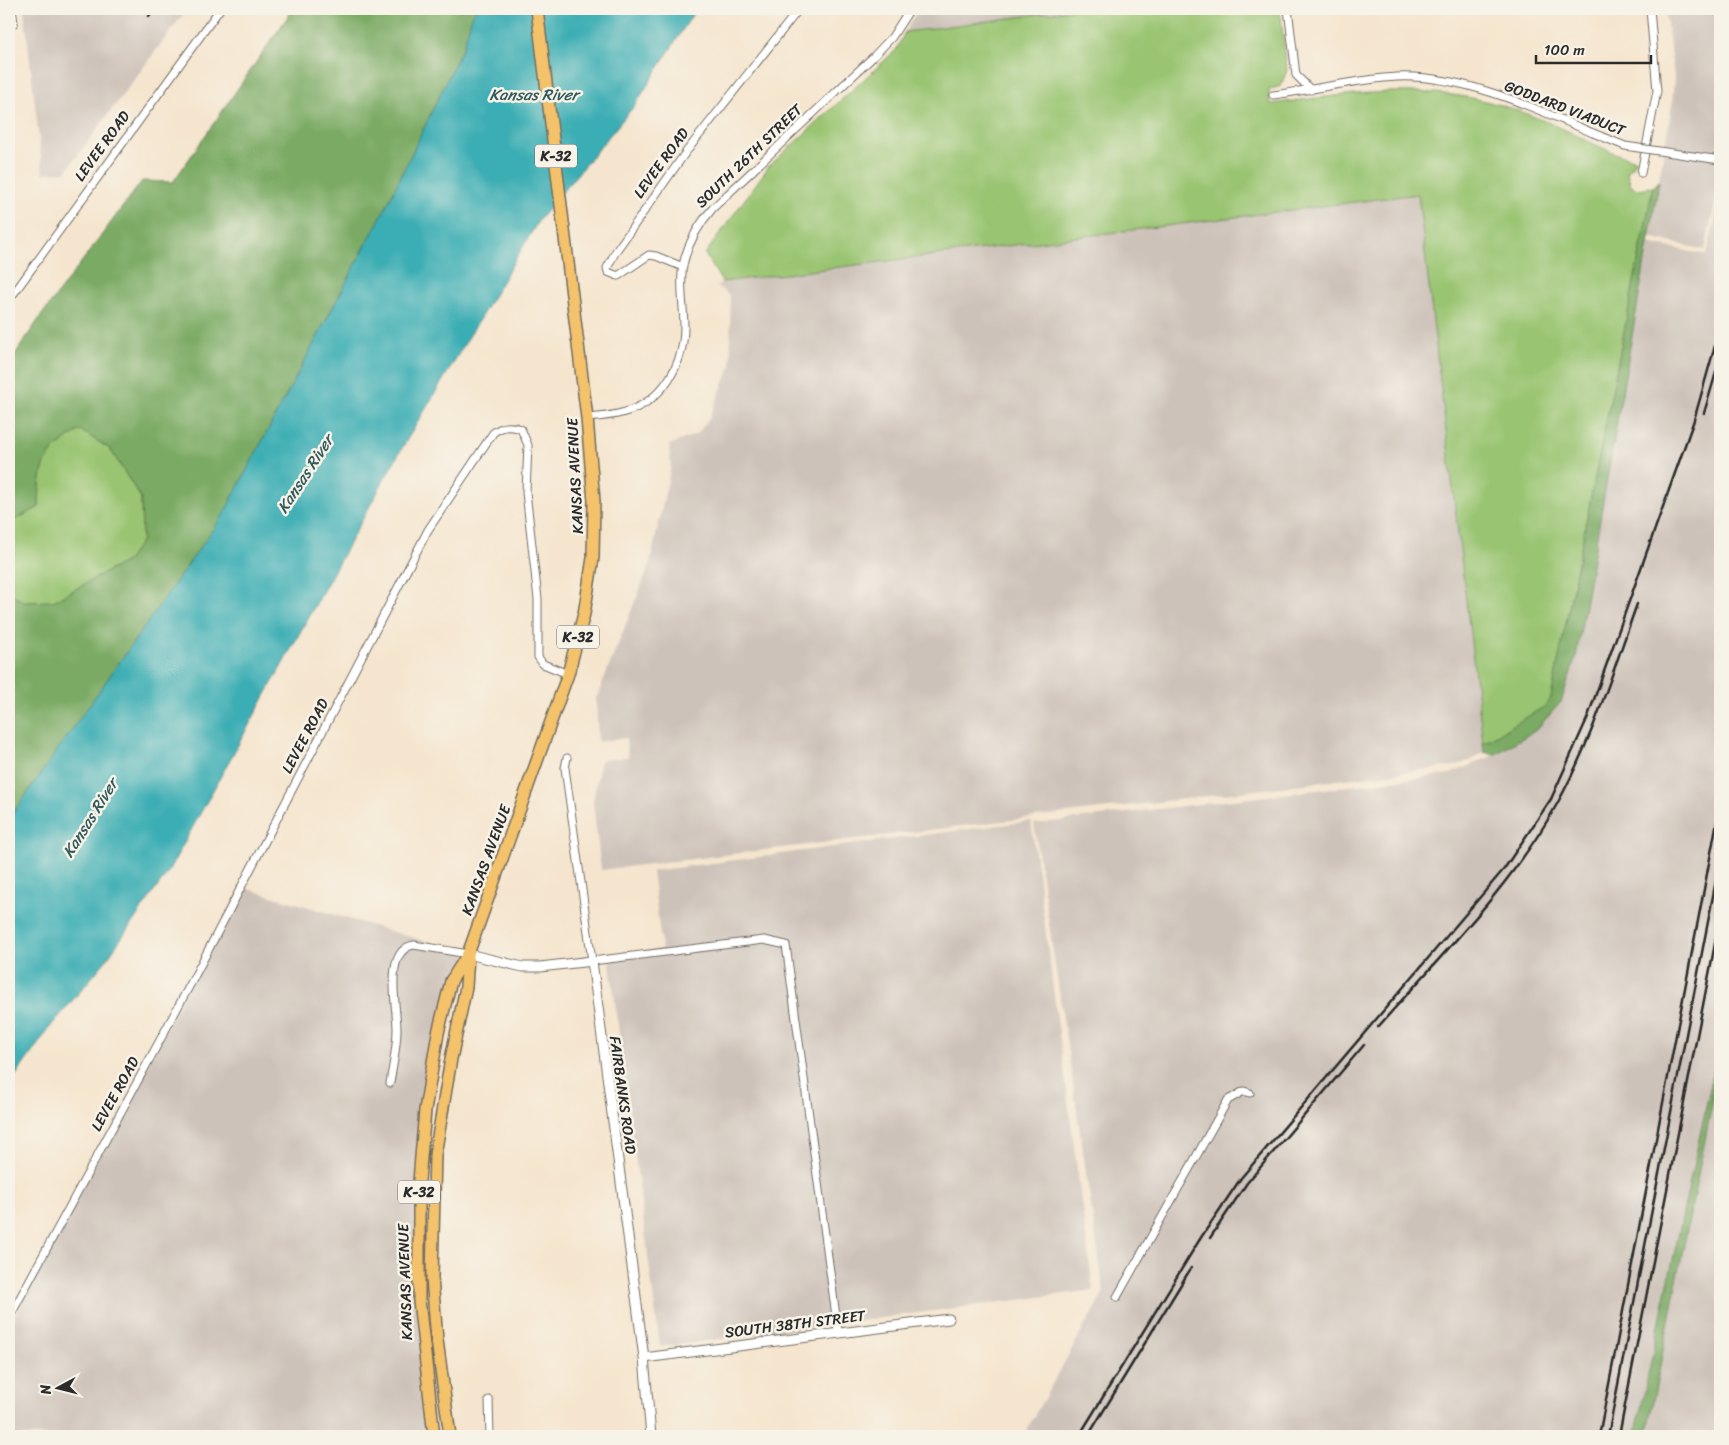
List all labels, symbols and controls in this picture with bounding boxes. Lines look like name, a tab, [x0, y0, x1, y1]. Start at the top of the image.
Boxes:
scale bar	[1536, 32, 1652, 64]
text: 100 m	[1544, 37, 1585, 63]
street label: GODDARD VIADUCT	[1501, 73, 1631, 144]
water label: Kansas River	[490, 80, 582, 109]
street label: SOUTH 26TH STREET	[689, 97, 810, 214]
street label: LEVEE ROAD	[67, 105, 137, 187]
street label: LEVEE ROAD	[626, 122, 696, 204]
road number: K-32	[535, 144, 577, 168]
street label: KANSAS AVENUE	[559, 416, 591, 535]
water label: Kansas River	[269, 426, 343, 519]
road number: K-32	[557, 626, 599, 649]
street label: LEVEE ROAD	[274, 694, 336, 778]
water label: Kansas River	[54, 770, 128, 863]
street label: KANSAS AVENUE	[454, 799, 519, 919]
street label: FAIRBANKS ROAD	[602, 1034, 644, 1156]
street label: LEVEE ROAD	[84, 1052, 146, 1136]
road number: K-32	[398, 1180, 440, 1204]
street label: KANSAS AVENUE	[390, 1222, 420, 1341]
street label: SOUTH 38TH STREET	[723, 1302, 868, 1346]
north arrow	[32, 1362, 82, 1412]
text: N	[33, 1383, 59, 1397]

